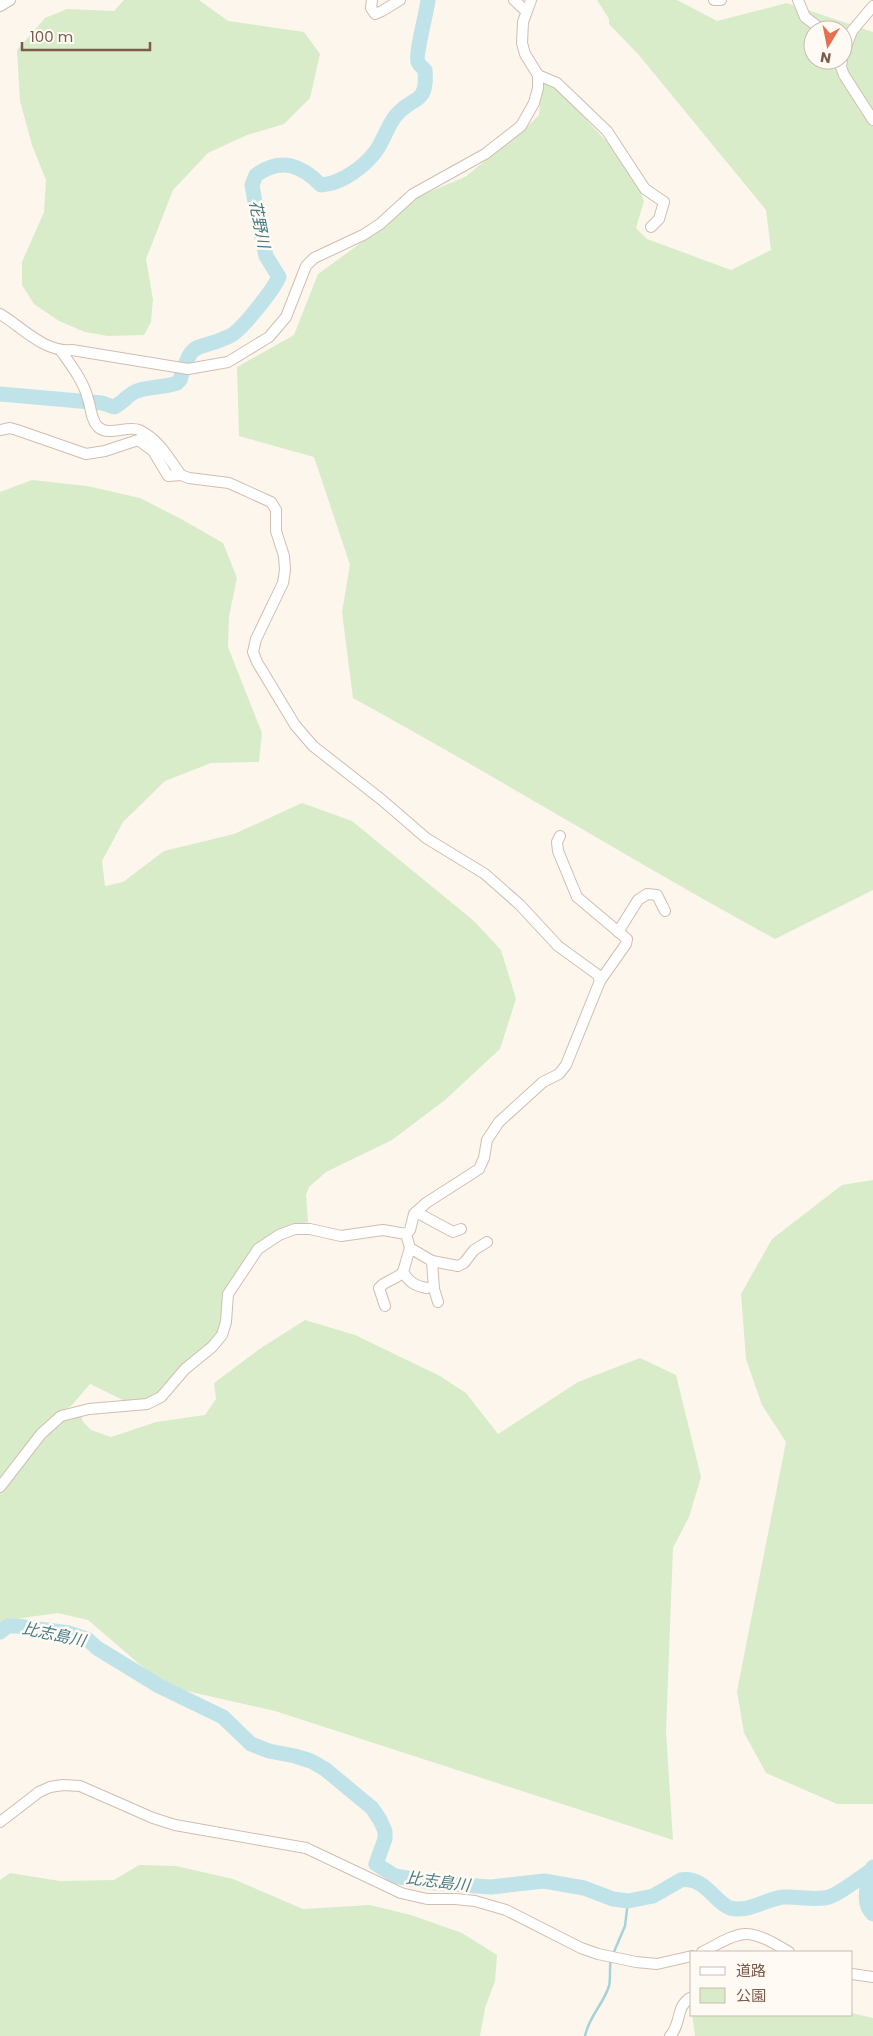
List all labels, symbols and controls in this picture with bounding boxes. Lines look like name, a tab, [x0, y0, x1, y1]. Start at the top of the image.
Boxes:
scale bar	[22, 20, 150, 52]
north arrow	[803, 20, 853, 70]
text: 100 m	[30, 26, 73, 47]
text: N	[819, 47, 833, 69]
water label: 花野川	[244, 198, 276, 252]
water label: 比志島川	[20, 1617, 90, 1653]
water label: 比志島川	[405, 1866, 473, 1897]
legend	[690, 1951, 853, 2016]
text: 道路	[736, 1960, 766, 1981]
text: 公園	[736, 1985, 766, 2006]

